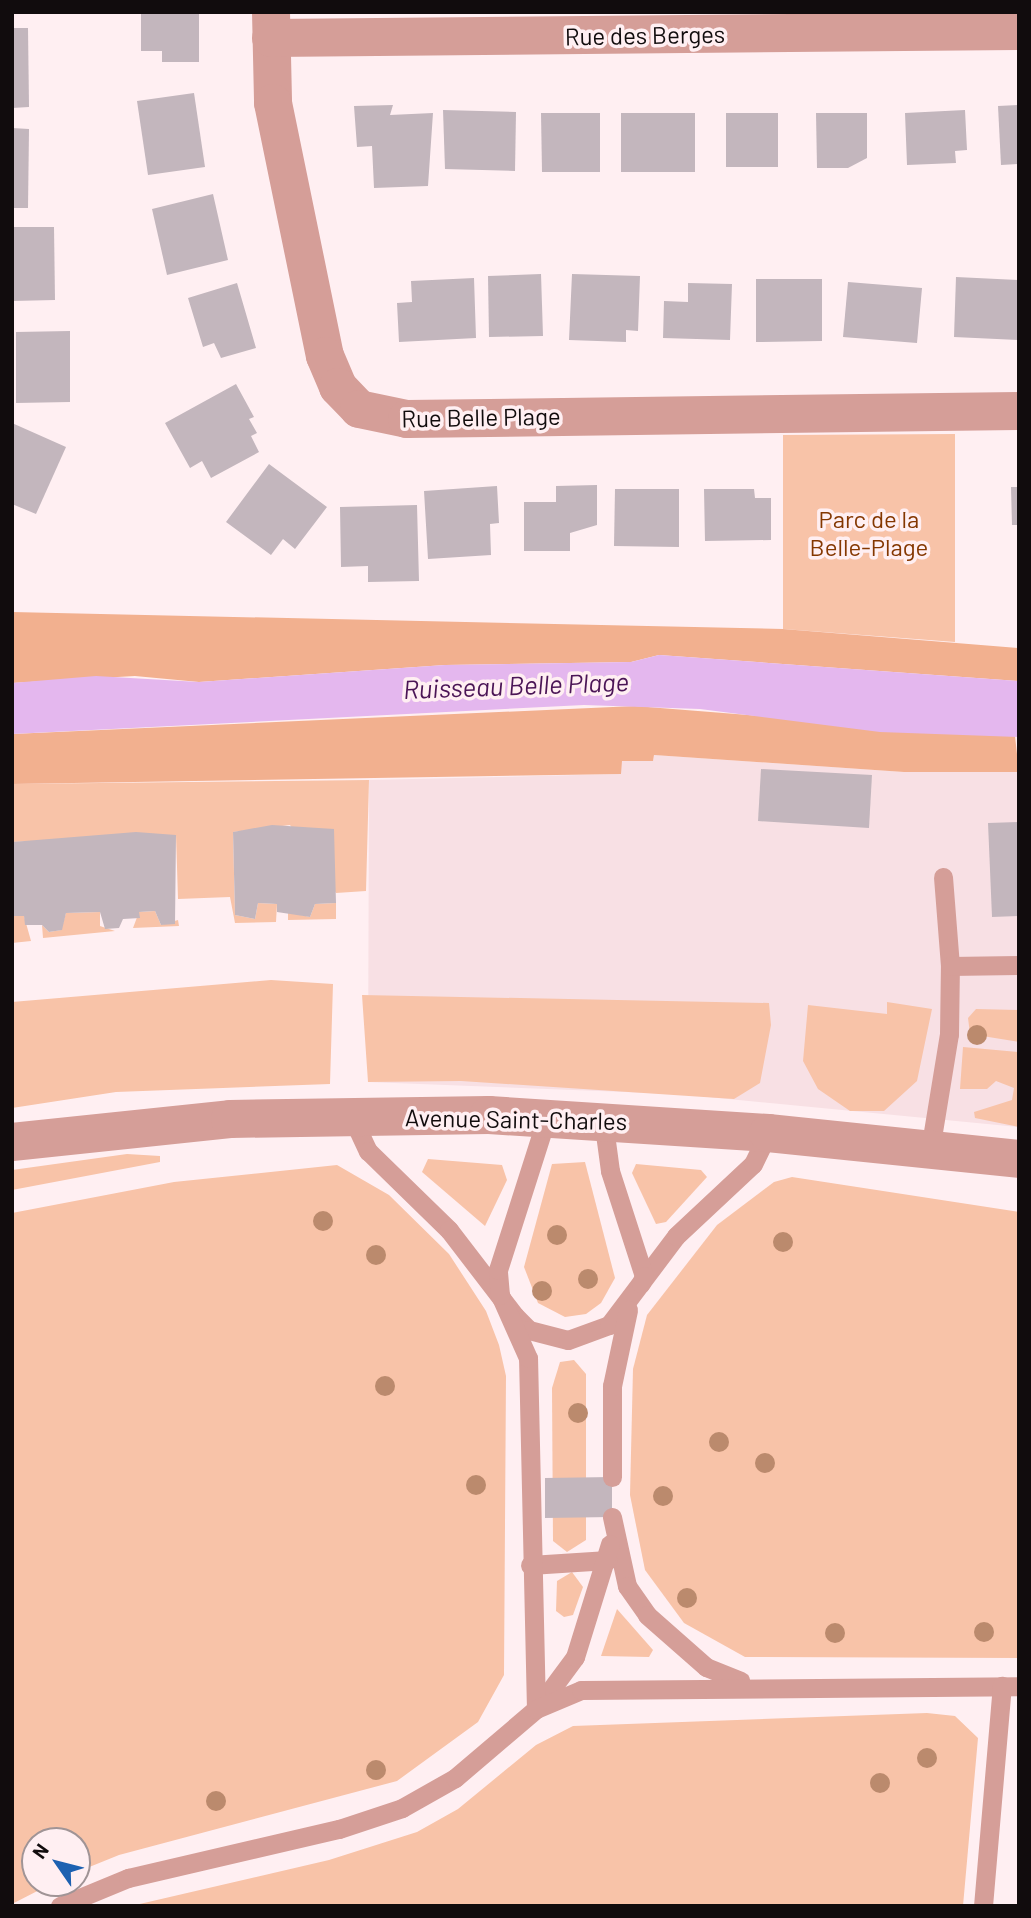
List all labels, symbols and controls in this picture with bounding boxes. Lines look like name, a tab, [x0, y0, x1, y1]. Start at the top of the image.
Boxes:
street label: Rue des Berges	[565, 19, 725, 51]
street label: Rue Belle Plage	[401, 401, 561, 433]
park label: Parc de la Belle-Plage	[810, 505, 928, 561]
water label: Ruisseau Belle Plage	[403, 665, 629, 705]
street label: Avenue Saint-Charles	[405, 1103, 627, 1135]
north arrow	[21, 1827, 91, 1897]
text: N	[27, 1839, 53, 1863]

